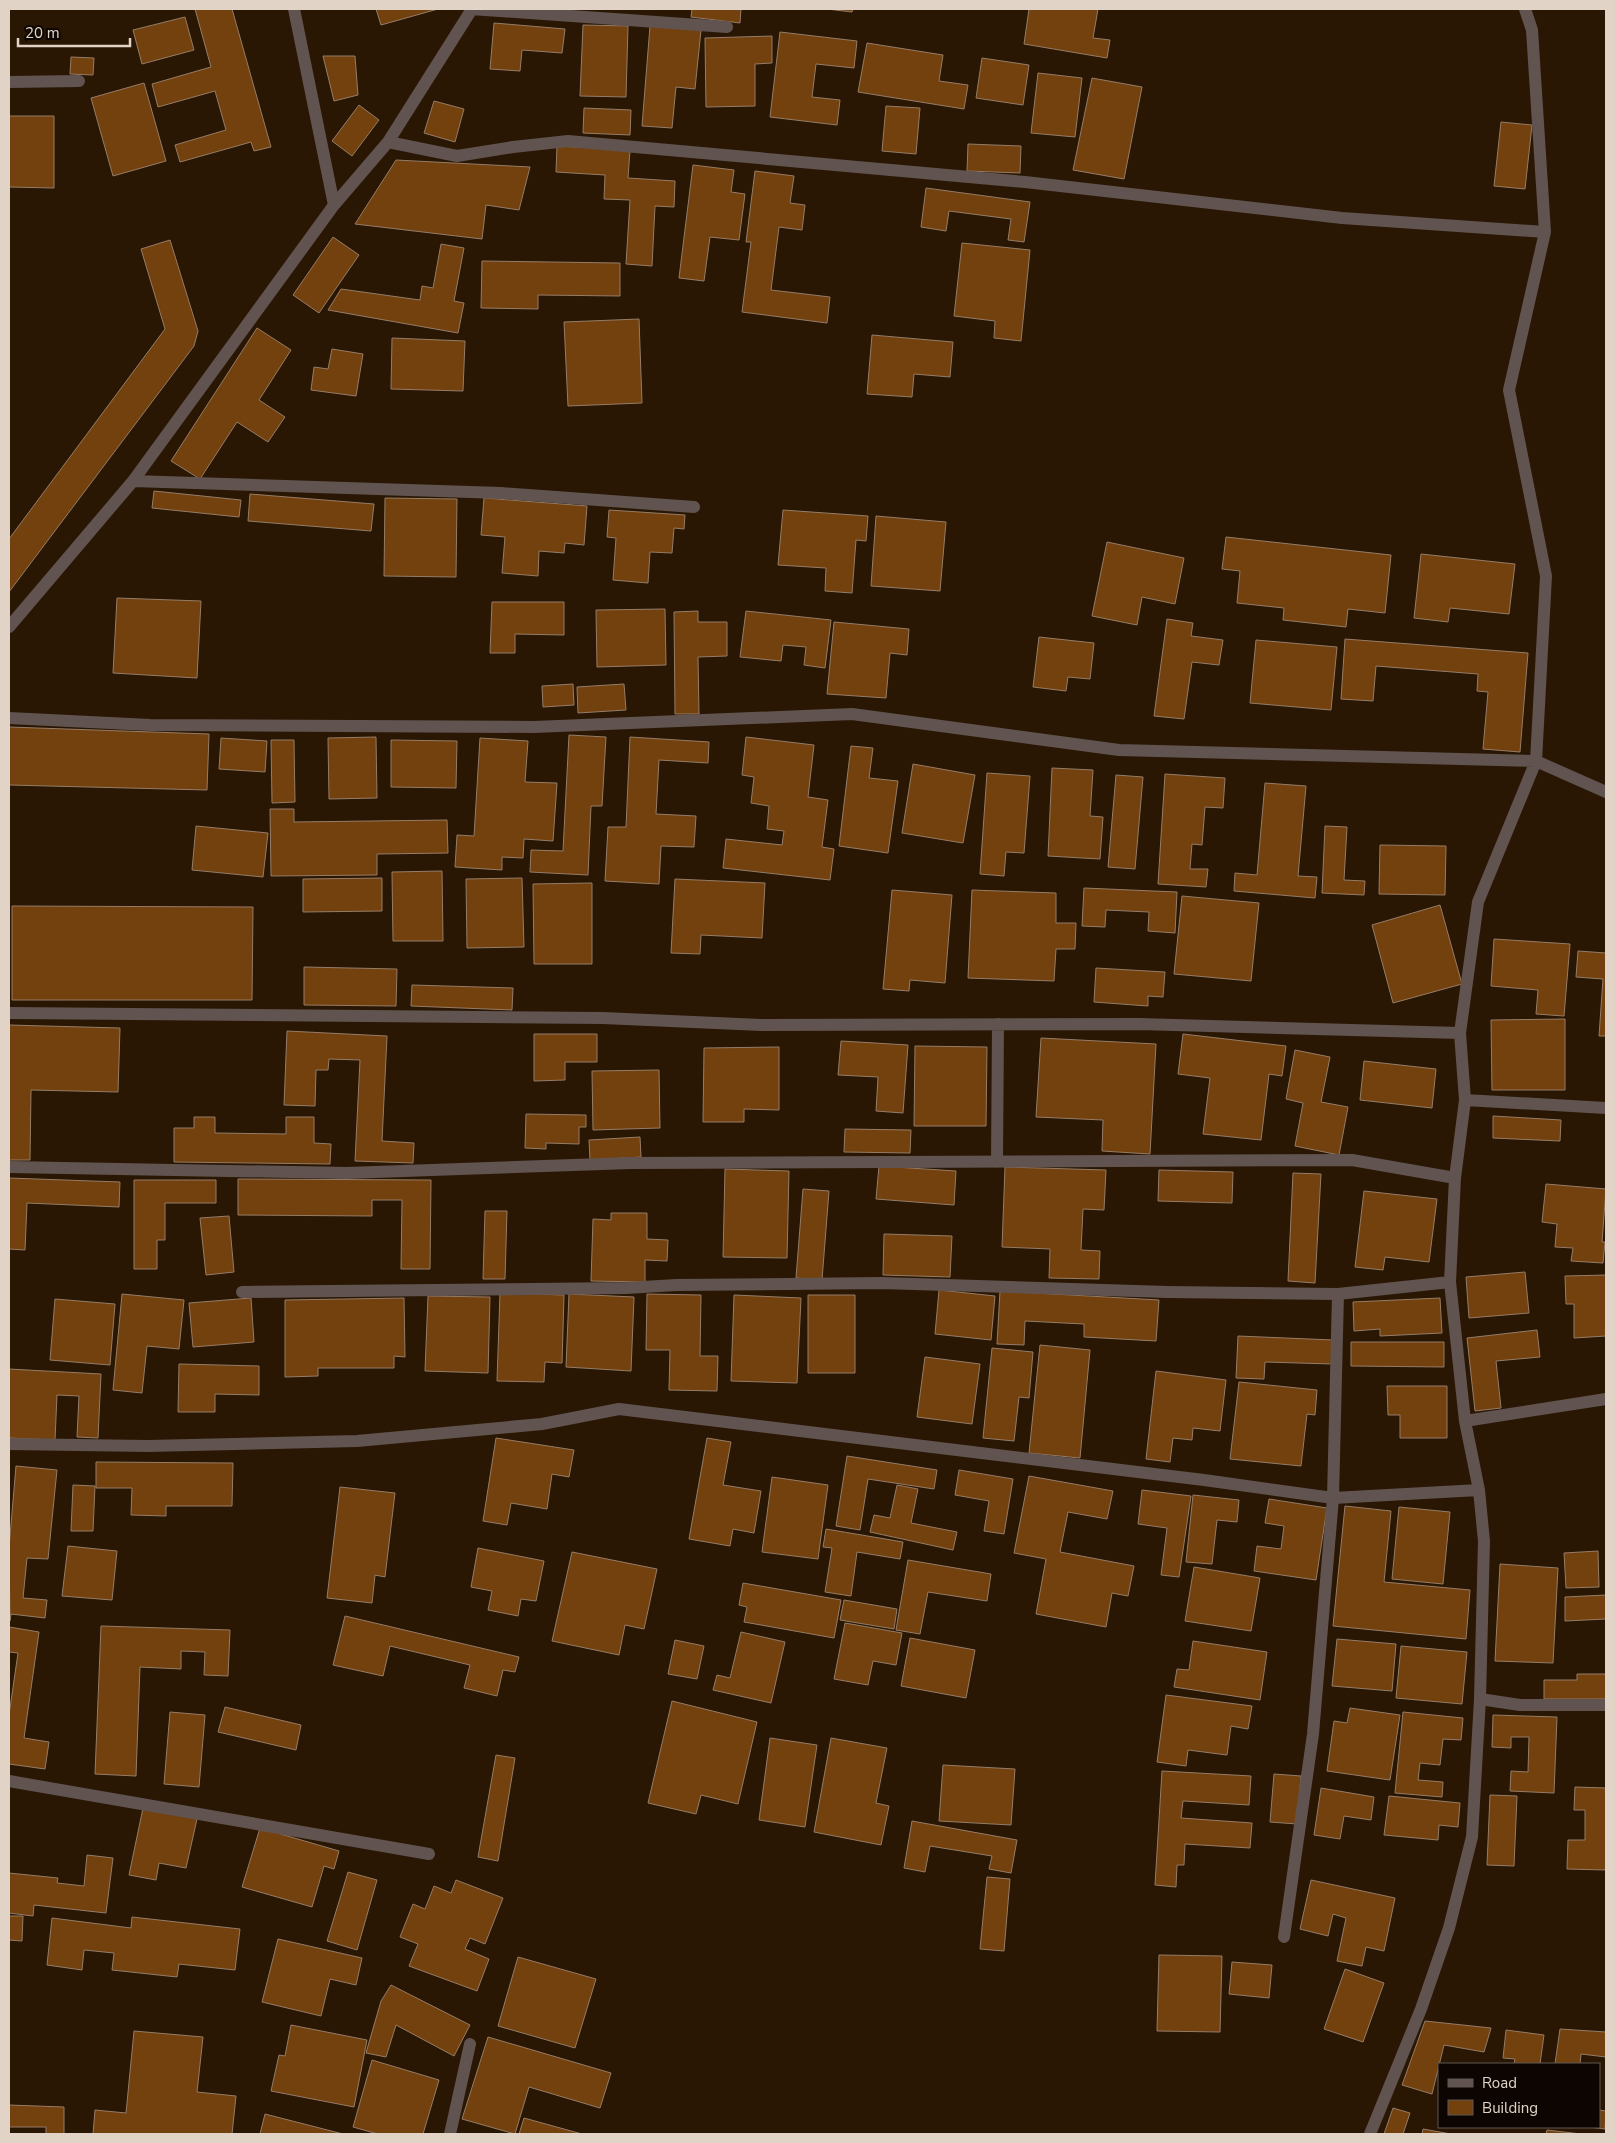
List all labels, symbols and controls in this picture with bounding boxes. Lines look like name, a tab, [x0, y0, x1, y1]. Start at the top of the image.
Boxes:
scale bar	[18, 15, 130, 47]
text: 20 m	[25, 23, 60, 43]
legend	[1438, 2063, 1600, 2128]
text: Road	[1482, 2073, 1517, 2093]
text: Building	[1482, 2098, 1538, 2118]

